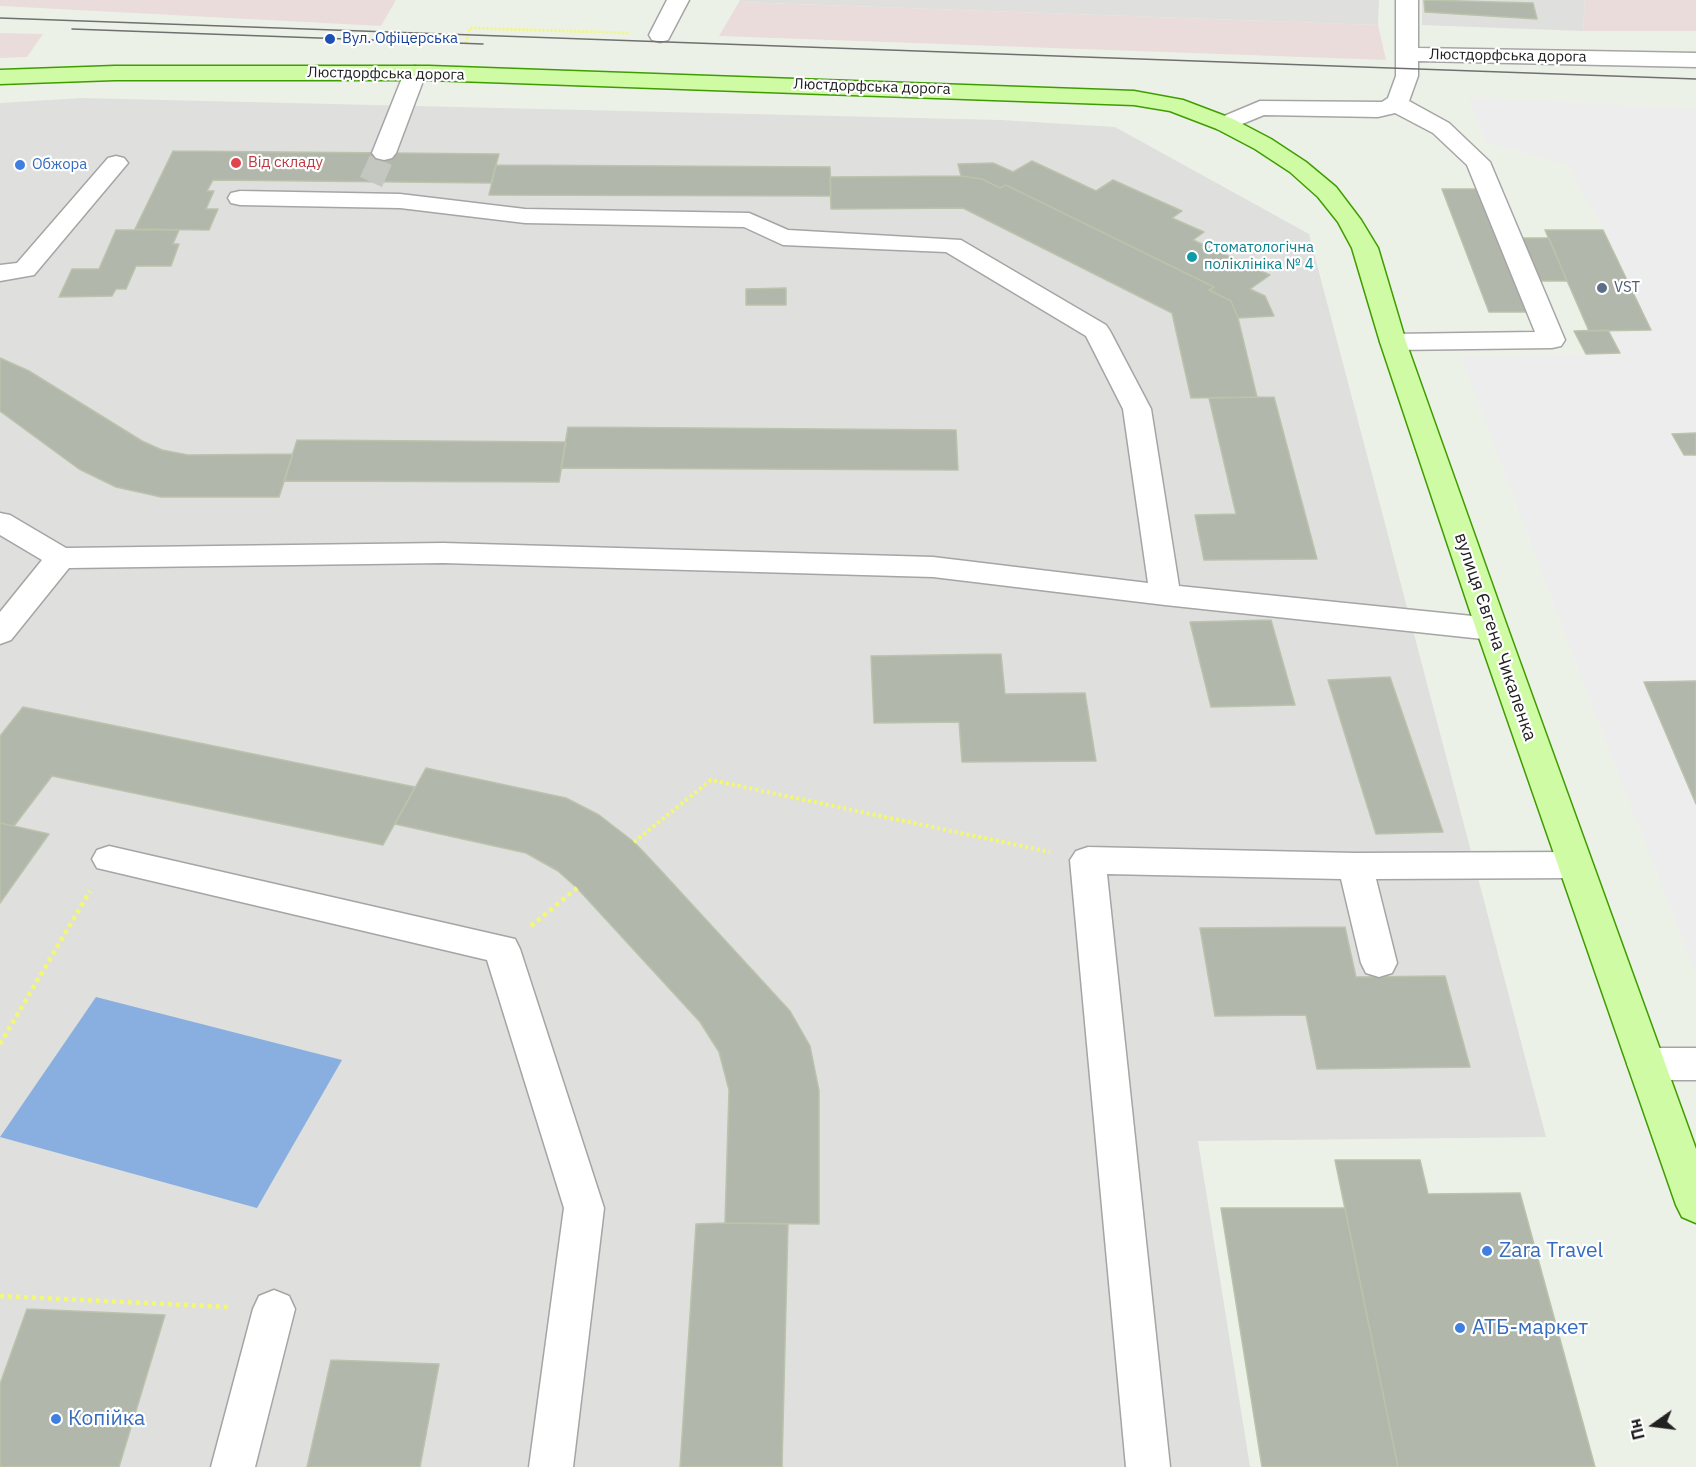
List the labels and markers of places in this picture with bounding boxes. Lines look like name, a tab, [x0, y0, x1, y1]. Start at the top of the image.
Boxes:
place label: Вул. Офіцерська	[342, 30, 458, 48]
marker: Вул. Офіцерська	[323, 32, 337, 46]
place label: Від складу	[248, 154, 323, 172]
place label: Обжора	[32, 156, 87, 174]
marker: Від складу	[229, 156, 243, 170]
marker: Обжора	[13, 158, 27, 172]
place label: Стоматологічна поліклініка № 4	[1204, 239, 1314, 274]
marker: Стоматологічна поліклініка № 4	[1185, 250, 1199, 264]
place label: VST	[1614, 279, 1640, 297]
marker: VST	[1595, 281, 1609, 295]
place label: Zara Travel	[1499, 1238, 1603, 1264]
marker: Zara Travel	[1480, 1244, 1494, 1258]
place label: АТБ-маркет	[1472, 1315, 1588, 1341]
marker: АТБ-маркет	[1453, 1321, 1467, 1335]
place label: Копійка	[68, 1406, 145, 1432]
marker: Копійка	[49, 1412, 63, 1426]

